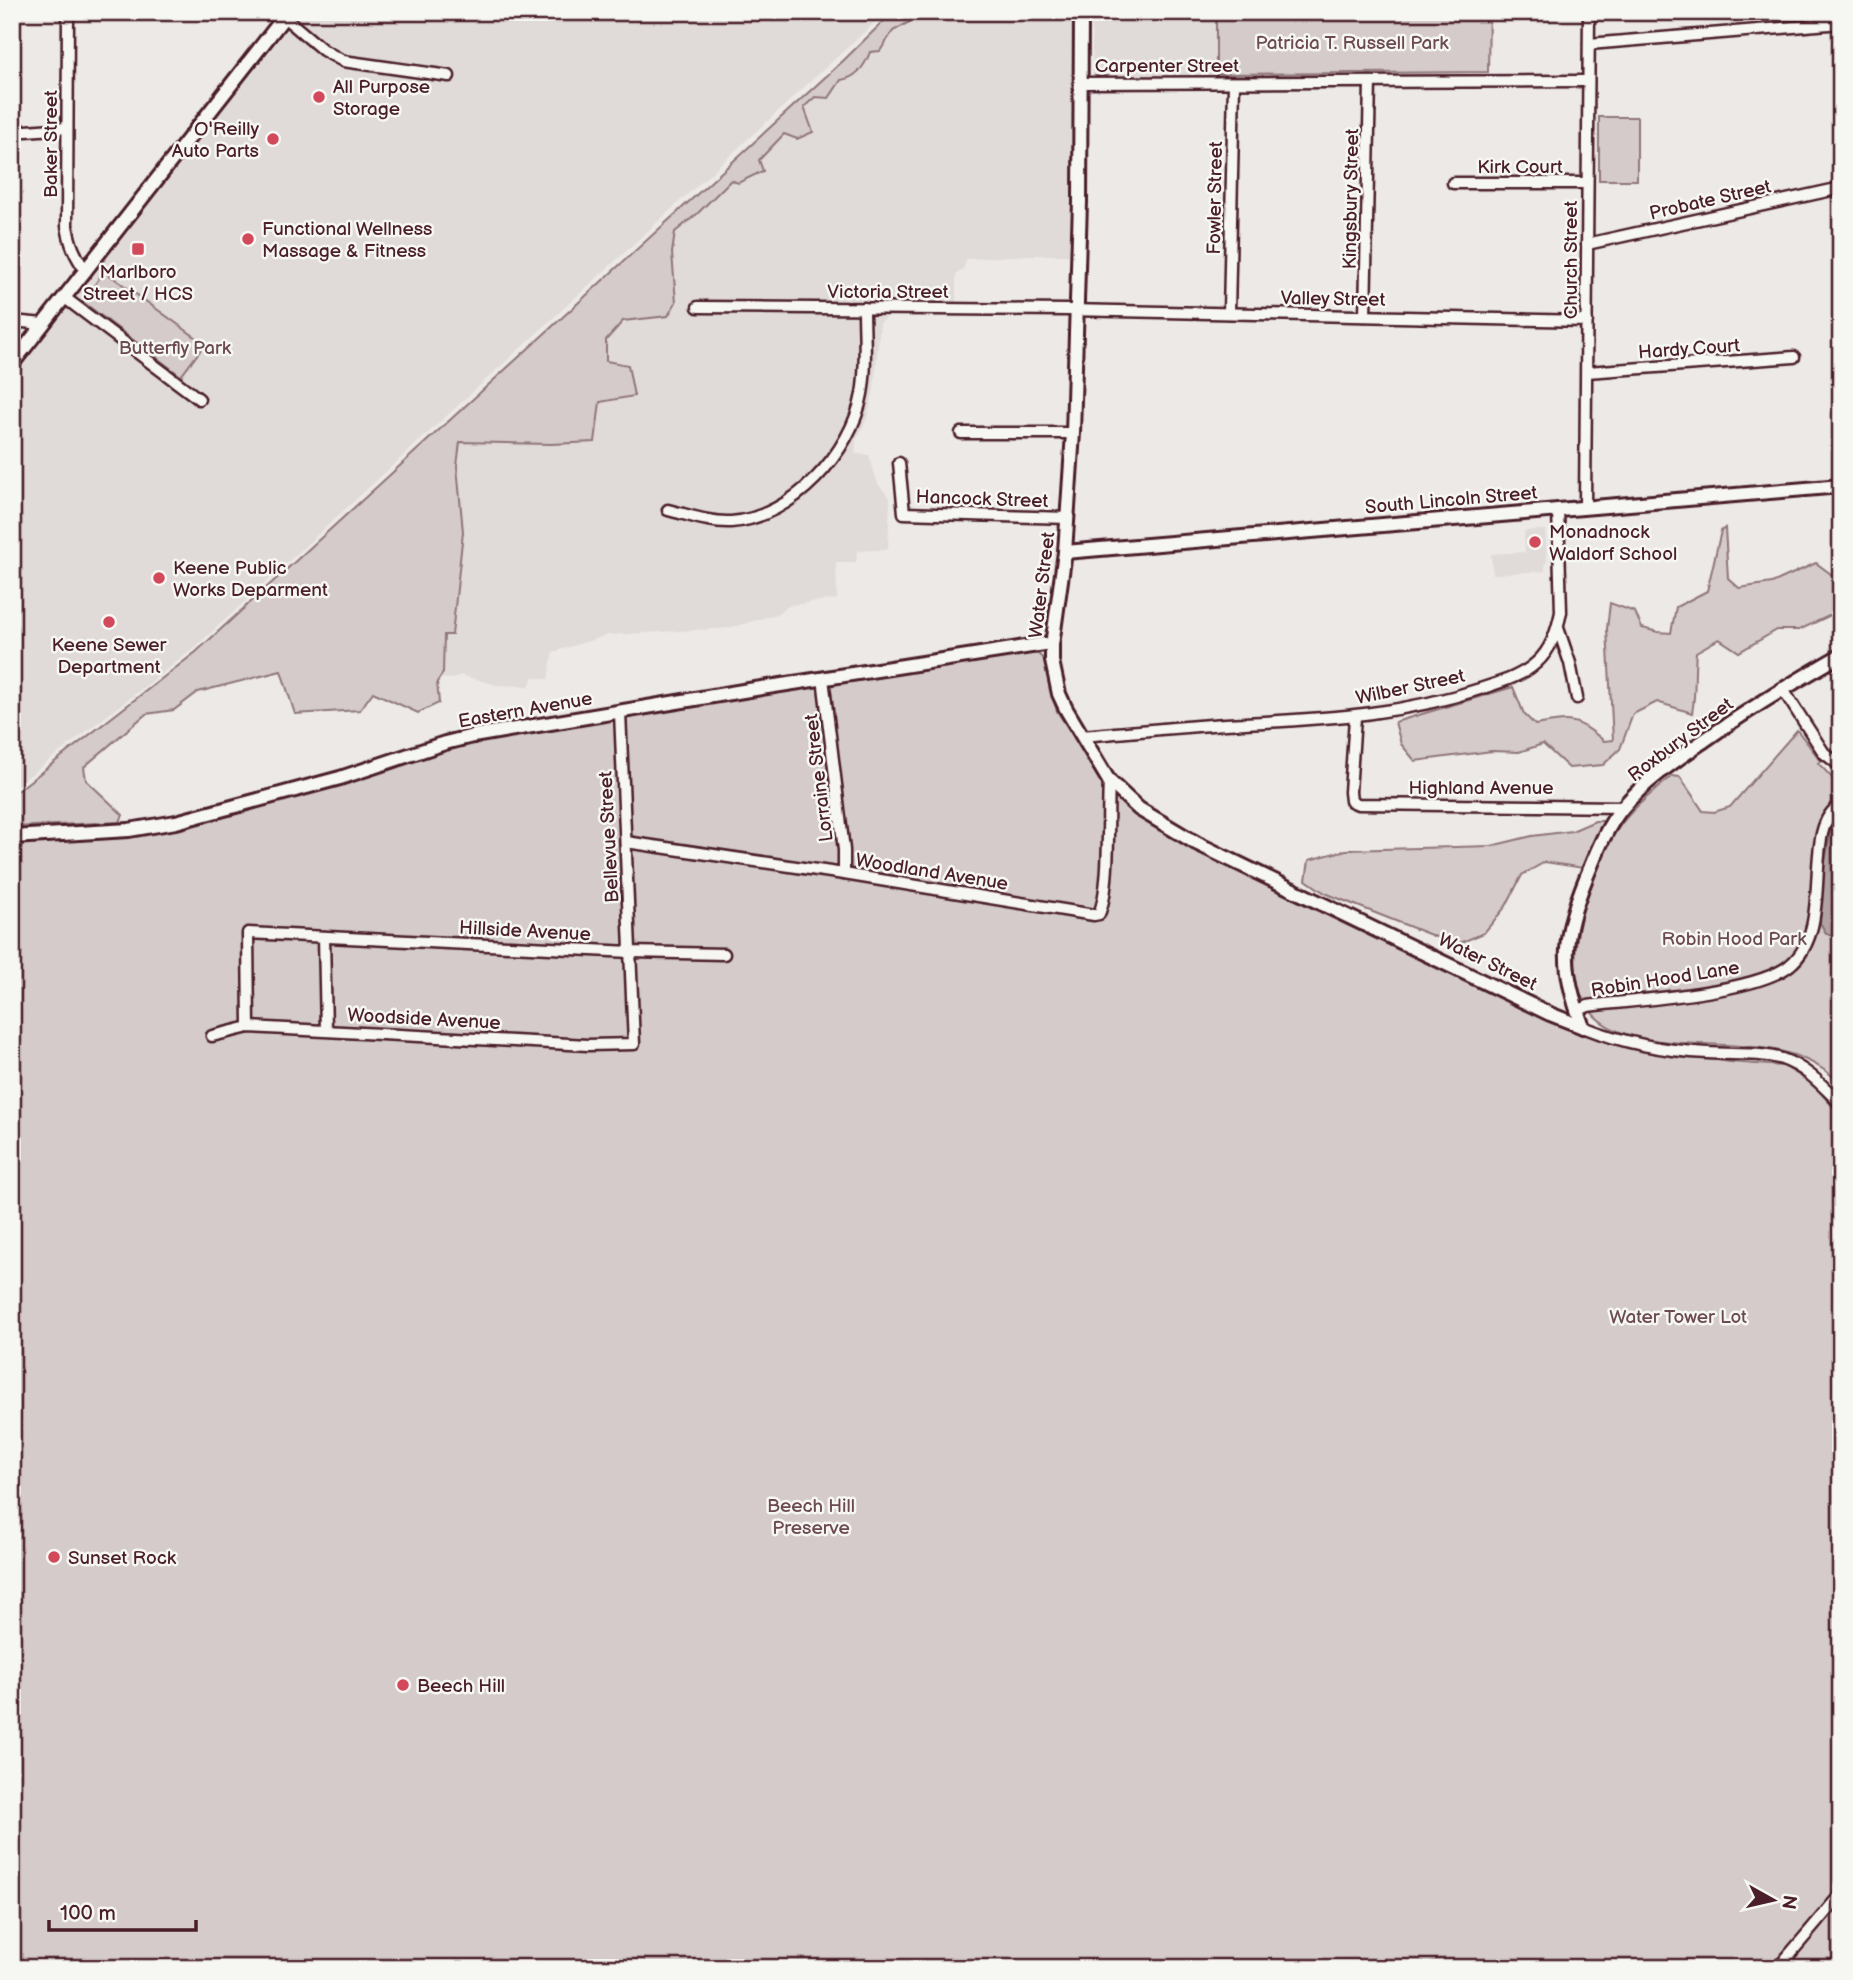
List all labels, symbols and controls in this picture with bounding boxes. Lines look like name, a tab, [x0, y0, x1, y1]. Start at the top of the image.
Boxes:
park label: Patricia T. Russell Park	[1255, 32, 1449, 55]
street label: Carpenter Street	[1095, 55, 1239, 78]
place label: All Purpose Storage	[333, 76, 430, 121]
marker: All Purpose Storage	[311, 89, 327, 105]
street label: Baker Street	[40, 90, 63, 198]
place label: O'Reilly Auto Parts	[172, 118, 259, 163]
street label: Kingsbury Street	[1339, 128, 1364, 270]
marker: O'Reilly Auto Parts	[265, 131, 281, 147]
street label: Fowler Street	[1203, 141, 1228, 255]
street label: Kirk Court	[1477, 156, 1563, 179]
street label: Probate Street	[1647, 175, 1774, 226]
street label: Church Street	[1560, 201, 1583, 319]
place label: Functional Wellness Massage & Fitness	[262, 218, 432, 263]
marker: Functional Wellness Massage & Fitness	[240, 231, 256, 247]
marker: Marlboro Street / HCS	[130, 241, 146, 257]
place label: Marlboro Street / HCS	[83, 261, 193, 306]
street label: Victoria Street	[827, 281, 949, 304]
street label: Valley Street	[1280, 287, 1386, 312]
street label: Hardy Court	[1637, 334, 1741, 365]
park label: Butterfly Park	[119, 337, 232, 360]
street label: South Lincoln Street	[1364, 481, 1538, 519]
street label: Hancock Street	[915, 486, 1049, 513]
place label: Monadnock Waldorf School	[1549, 521, 1677, 566]
street label: Water Street	[1025, 530, 1060, 640]
marker: Monadnock Waldorf School	[1527, 534, 1543, 550]
place label: Keene Public Works Deparment	[173, 557, 328, 602]
marker: Keene Public Works Deparment	[151, 570, 167, 586]
marker: Keene Sewer Department	[101, 614, 117, 630]
place label: Keene Sewer Department	[52, 634, 168, 679]
street label: Wilber Street	[1354, 665, 1467, 710]
street label: Eastern Avenue	[456, 687, 594, 734]
street label: Roxbury Street	[1624, 693, 1738, 787]
street label: Lorraine Street	[800, 712, 839, 843]
street label: Bellevue Street	[595, 770, 624, 903]
street label: Highland Avenue	[1408, 777, 1554, 800]
street label: Woodland Avenue	[854, 849, 1010, 896]
street label: Hillside Avenue	[459, 917, 591, 946]
street label: Water Street	[1434, 928, 1541, 996]
park label: Robin Hood Park	[1662, 928, 1807, 951]
street label: Robin Hood Lane	[1589, 956, 1741, 1003]
street label: Woodside Avenue	[347, 1004, 501, 1035]
park label: Water Tower Lot	[1609, 1306, 1747, 1329]
park label: Beech Hill Preserve	[767, 1495, 855, 1540]
place label: Sunset Rock	[68, 1547, 177, 1570]
marker: Sunset Rock	[46, 1549, 62, 1565]
place label: Beech Hill	[417, 1675, 505, 1698]
marker: Beech Hill	[395, 1677, 411, 1693]
north arrow	[1738, 1864, 1808, 1934]
scale bar	[49, 1889, 196, 1933]
text: N	[1776, 1893, 1801, 1911]
text: 100 m	[60, 1901, 116, 1926]

